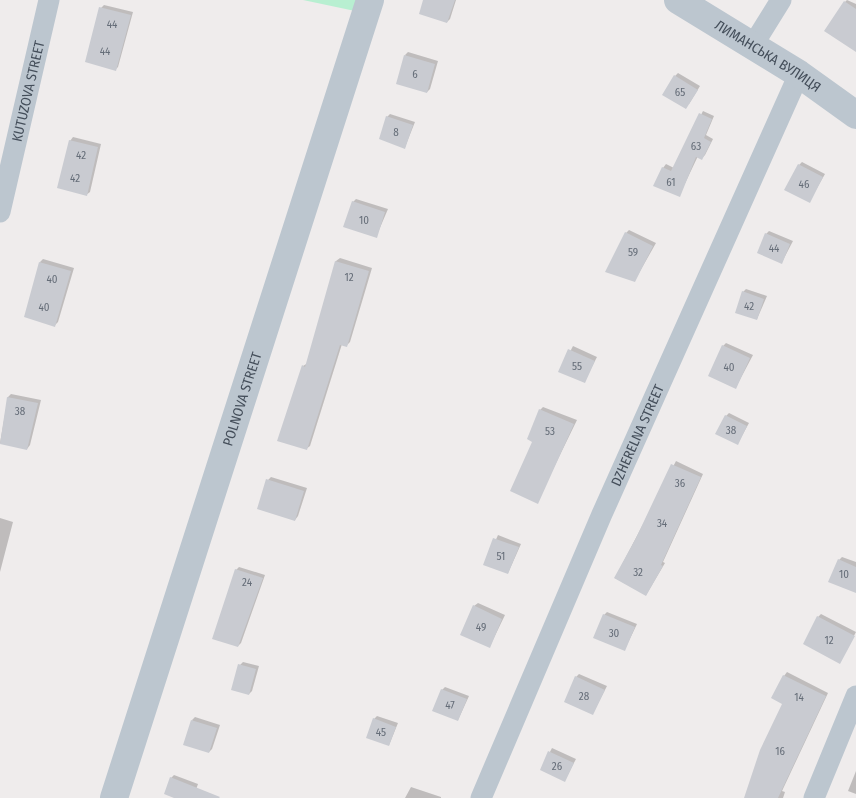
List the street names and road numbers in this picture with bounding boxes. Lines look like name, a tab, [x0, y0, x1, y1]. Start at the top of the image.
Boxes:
street label: ЛИМАНСЬКА ВУЛИЦЯ	[712, 17, 824, 96]
street label: KUTUZOVA STREET	[9, 39, 48, 143]
street label: POLNOVA STREET	[219, 350, 266, 448]
street label: DZHERELNA STREET	[608, 382, 668, 489]

